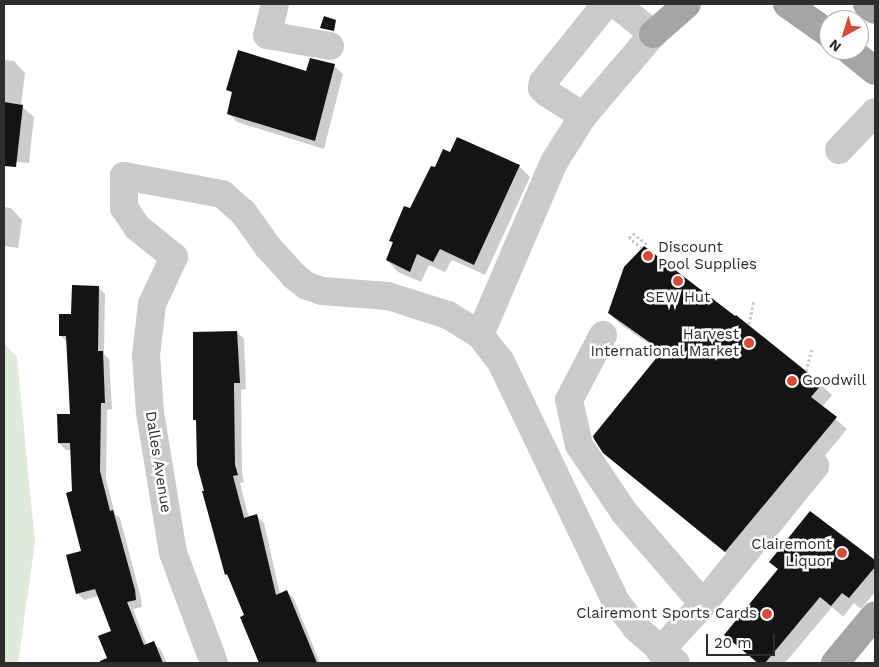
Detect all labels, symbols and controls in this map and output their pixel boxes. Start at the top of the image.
north arrow [819,10,869,60]
text: N [826,36,844,55]
place label: Discount Pool Supplies [658,238,757,273]
marker: Discount Pool Supplies [642,250,654,262]
marker: SEW Hut [672,275,684,287]
place label: SEW Hut [645,289,711,307]
place label: Harvest International Market [590,325,739,360]
marker: Harvest International Market [743,337,755,349]
place label: Goodwill [802,372,866,390]
marker: Goodwill [786,375,798,387]
street label: Dalles Avenue [141,410,175,514]
place label: Clairemont Liquor [751,535,832,570]
marker: Clairemont Liquor [836,547,848,559]
place label: Clairemont Sports Cards [576,605,757,623]
marker: Clairemont Sports Cards [761,608,773,620]
scale bar [709,624,778,656]
text: 20 m [714,634,752,652]

